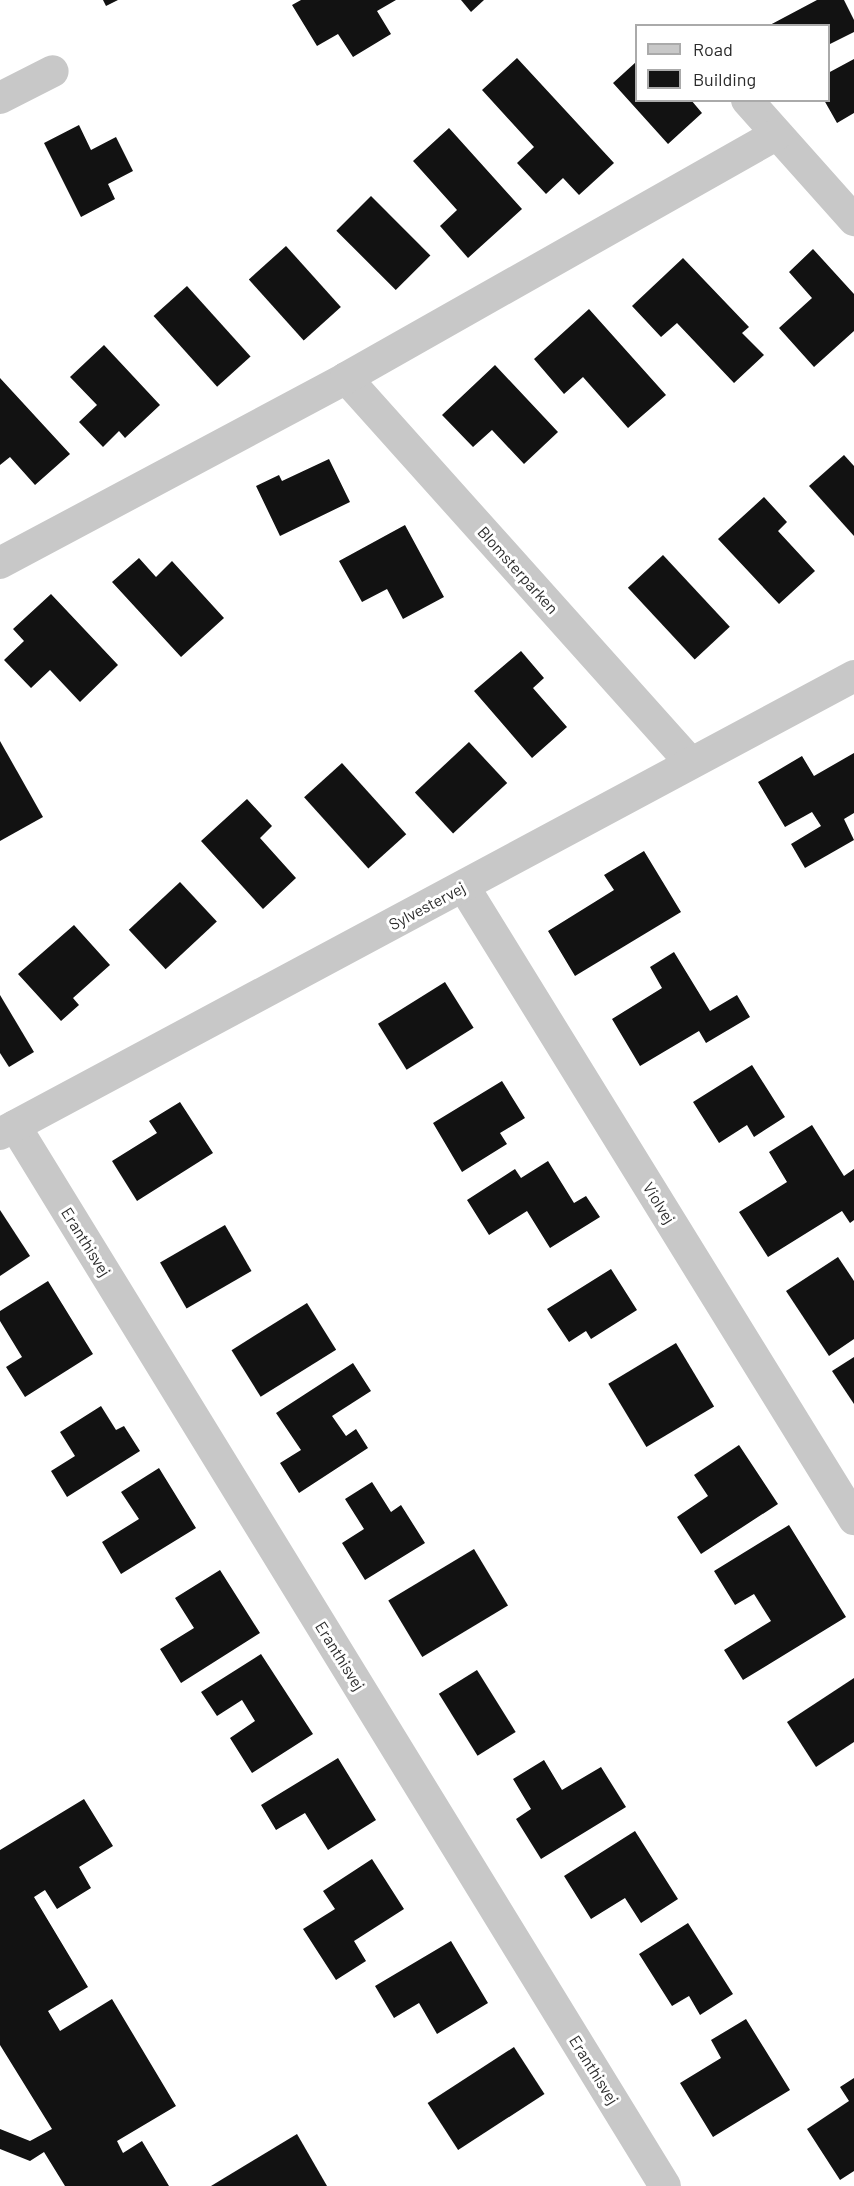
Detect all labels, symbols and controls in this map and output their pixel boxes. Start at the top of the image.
legend [635,24,830,102]
text: Road [693,38,733,60]
text: Building [693,68,756,90]
street label: Blomsterparken [474,522,562,618]
street label: Sylvestervej [385,878,469,934]
street label: Violvej [639,1179,679,1227]
street label: Eranthisvej [57,1204,115,1280]
street label: Eranthisvej [311,1618,369,1694]
street label: Eranthisvej [565,2032,623,2108]

